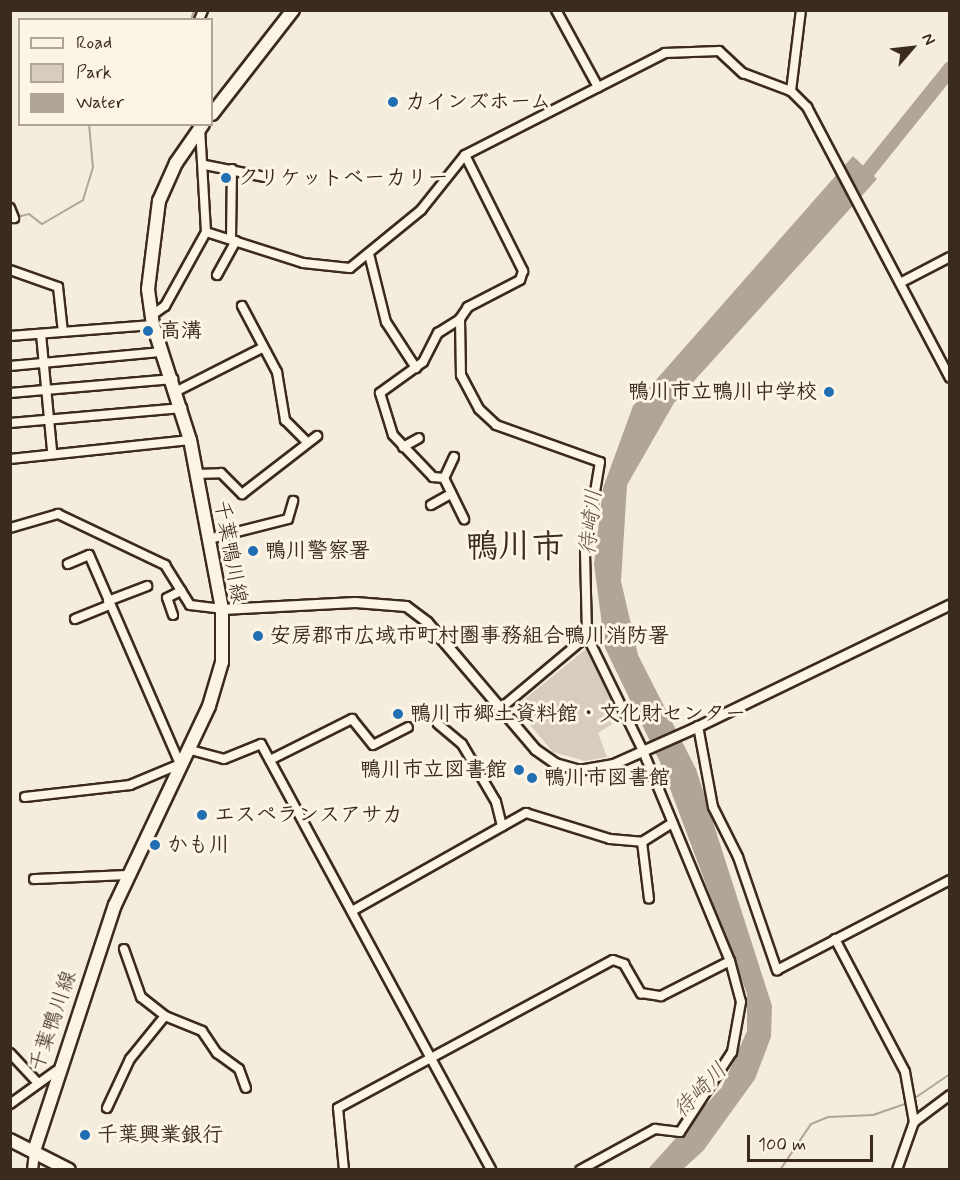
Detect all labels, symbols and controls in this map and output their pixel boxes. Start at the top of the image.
legend [18,18,213,126]
north arrow [882,18,942,78]
text: N [917,30,940,49]
text: Road [76,31,112,55]
text: Park [76,61,112,85]
place label: カインズホーム [405,89,552,115]
text: Water [76,91,124,115]
marker: カインズホーム [386,95,400,109]
place label: クリケットベーカリー [238,165,448,191]
marker: クリケットベーカリー [219,171,233,185]
place label: 高溝 [160,318,202,344]
marker: 高溝 [141,324,155,338]
place label: 鴨川市立鴨川中学校 [628,379,817,405]
marker: 鴨川市立鴨川中学校 [822,385,836,399]
water label: 待崎川 [575,488,609,556]
street label: 千葉鴨川線 [208,498,252,606]
district label: 鴨川市 [466,529,564,569]
place label: 鴨川警察署 [265,538,370,564]
marker: 鴨川警察署 [246,544,260,558]
place label: 安房郡市広域市町村圏事務組合鴨川消防署 [270,623,669,649]
marker: 安房郡市広域市町村圏事務組合鴨川消防署 [251,629,265,643]
place label: 鴨川市郷土資料館・文化財センター [410,701,746,727]
marker: 鴨川市郷土資料館・文化財センター [391,707,405,721]
place label: 鴨川市立図書館 [360,757,507,783]
marker: 鴨川市立図書館 [512,763,526,777]
place label: 鴨川市図書館 [544,765,670,791]
marker: 鴨川市図書館 [525,771,539,785]
place label: エスペランスアサカ [214,802,403,828]
marker: エスペランスアサカ [195,808,209,822]
place label: かも川 [167,832,230,858]
marker: かも川 [148,838,162,852]
street label: 千葉鴨川線 [24,967,82,1075]
water label: 待崎川 [669,1058,733,1124]
place label: 千葉興業銀行 [97,1122,223,1148]
scale bar [750,1123,876,1161]
marker: 千葉興業銀行 [78,1128,92,1142]
text: 100 m [758,1133,806,1157]

